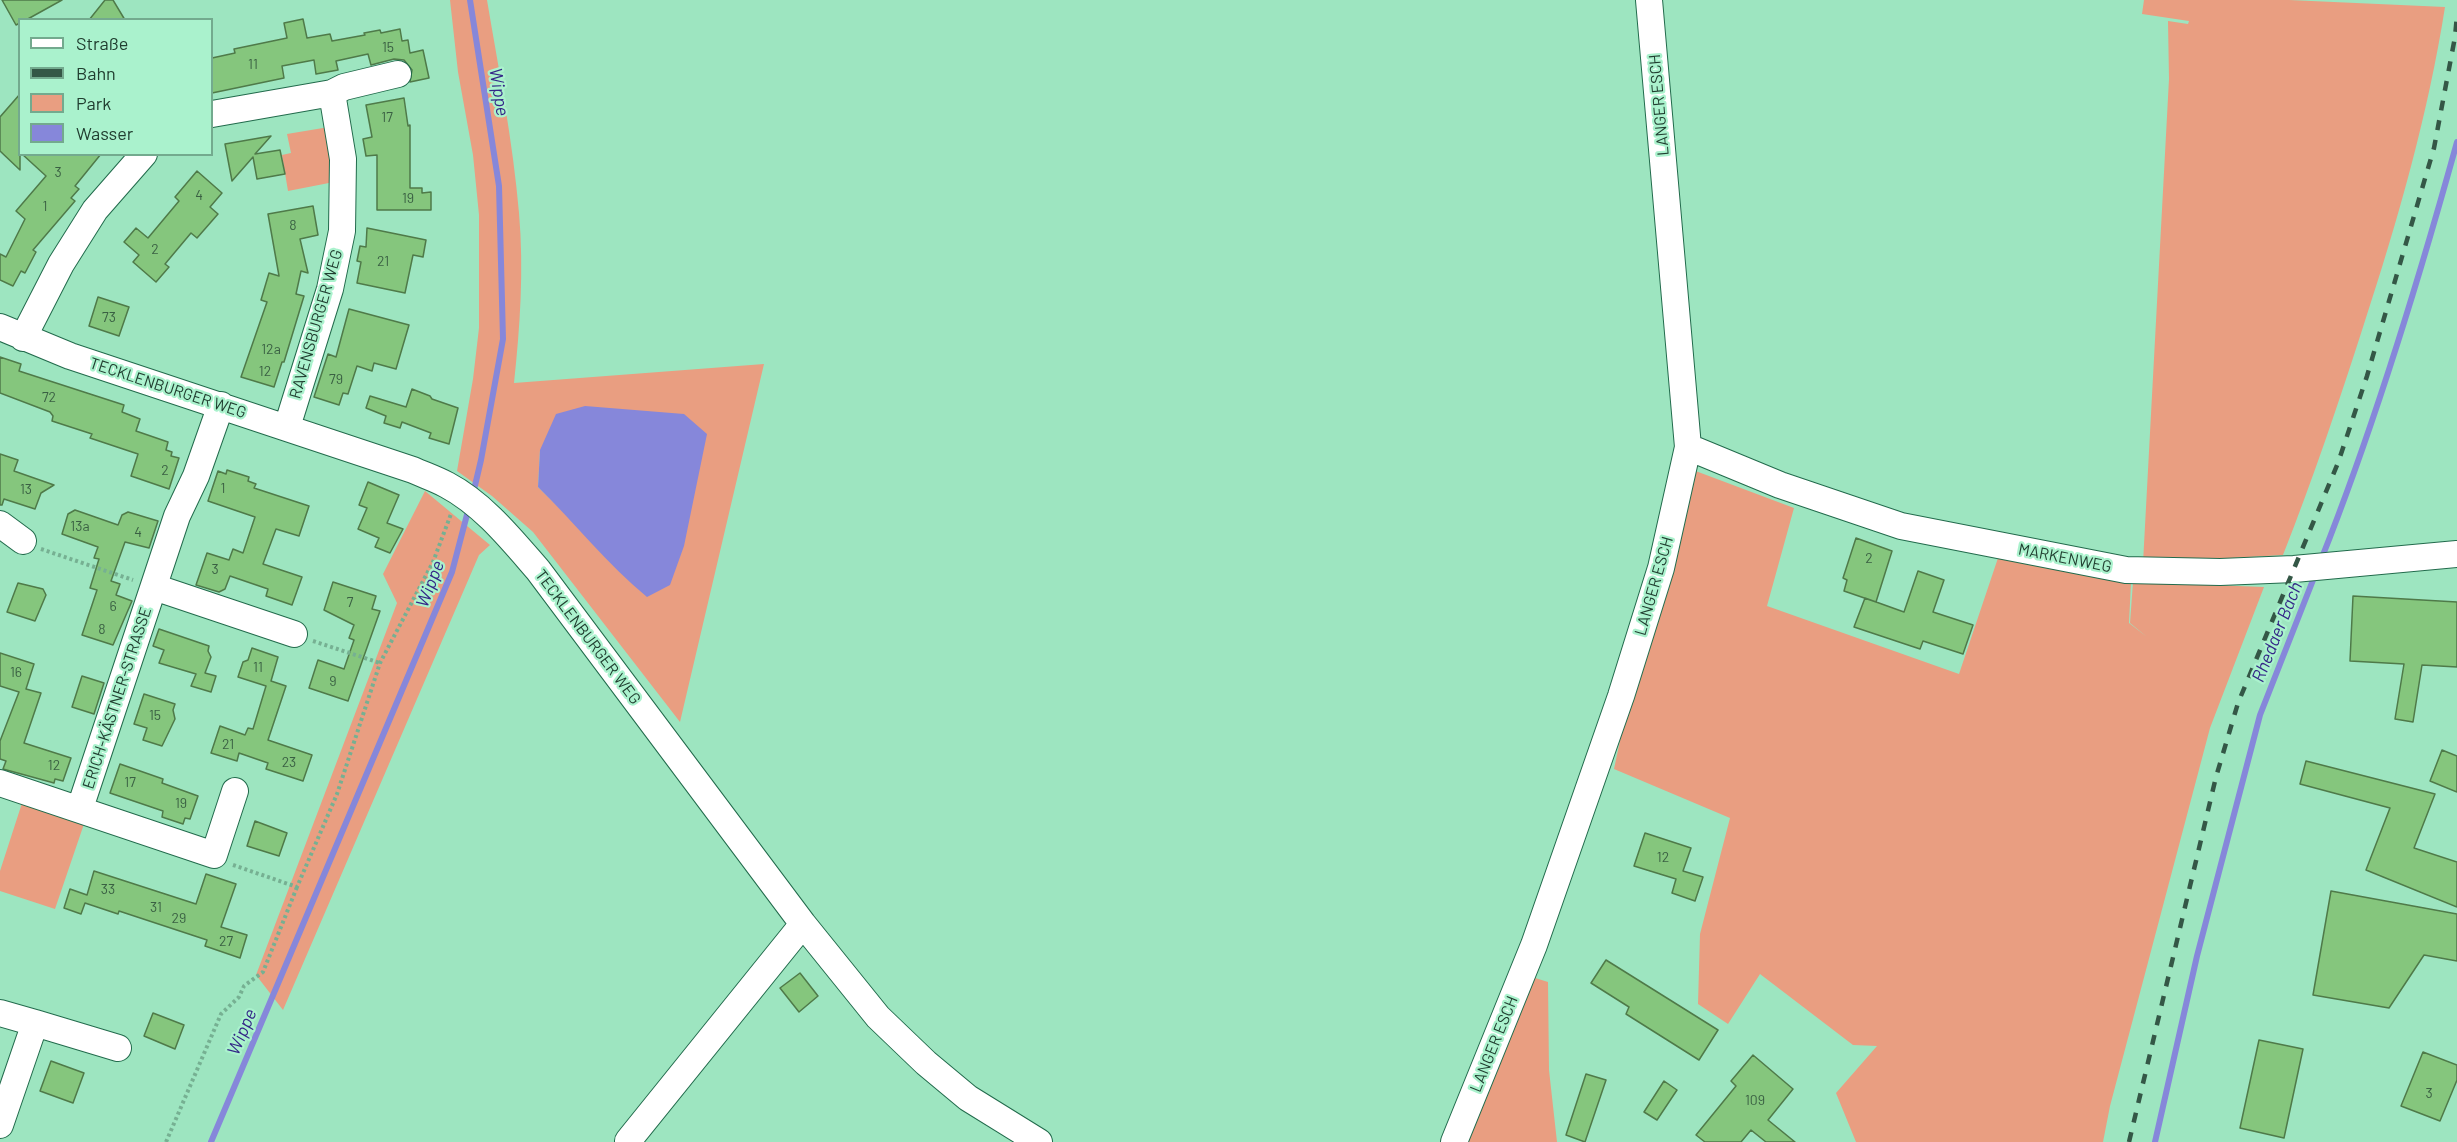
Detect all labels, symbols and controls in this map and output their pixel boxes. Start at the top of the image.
legend [18,18,213,156]
text: Straße [76,32,128,54]
house number: 15 [382,39,394,55]
street label: LANGER ESCH [1645,53,1673,157]
house number: 11 [248,56,258,72]
text: Bahn [76,62,116,84]
water label: Wippe [485,66,513,118]
text: Park [76,92,111,114]
house number: 17 [381,109,393,125]
text: Wasser [76,122,133,144]
house number: 3 [54,164,62,180]
house number: 4 [195,187,203,203]
house number: 19 [402,190,414,206]
house number: 1 [43,198,47,214]
house number: 8 [289,217,297,233]
house number: 2 [151,241,159,257]
street label: RAVENSBURGER WEG [285,247,347,401]
house number: 21 [377,253,389,269]
house number: 73 [102,309,116,325]
house number: 12a [261,341,281,357]
street label: TECKLENBURGER WEG [87,354,249,422]
house number: 12 [259,363,271,379]
house number: 79 [329,371,343,387]
house number: 72 [42,389,56,405]
house number: 2 [161,462,169,478]
house number: 1 [221,480,225,496]
house number: 13 [20,481,32,497]
house number: 13a [70,518,90,534]
house number: 4 [134,524,142,540]
street label: LANGER ESCH [1631,534,1677,638]
street label: MARKENWEG [2017,540,2113,576]
house number: 2 [1865,550,1873,566]
water label: Wippe [411,558,449,610]
house number: 3 [211,561,219,577]
street label: TECKLENBURGER WEG [531,566,645,708]
water label: Rhedaer Bach [2247,579,2307,685]
house number: 7 [347,594,353,610]
house number: 6 [109,598,117,614]
street label: ERICH-KÄSTNER-STRASSE [79,605,155,791]
house number: 8 [98,621,106,637]
house number: 11 [253,659,263,675]
house number: 16 [10,664,22,680]
house number: 9 [329,673,337,689]
house number: 15 [149,707,161,723]
house number: 21 [222,736,234,752]
house number: 23 [282,754,296,770]
house number: 12 [48,757,60,773]
house number: 17 [124,774,136,790]
house number: 19 [175,795,187,811]
house number: 12 [1657,849,1669,865]
house number: 33 [101,881,115,897]
house number: 31 [150,899,162,915]
house number: 29 [172,910,186,926]
house number: 27 [219,933,233,949]
street label: LANGER ESCH [1466,993,1522,1095]
water label: Wippe [223,1006,261,1058]
house number: 3 [2425,1085,2433,1101]
house number: 109 [1745,1092,1765,1108]

